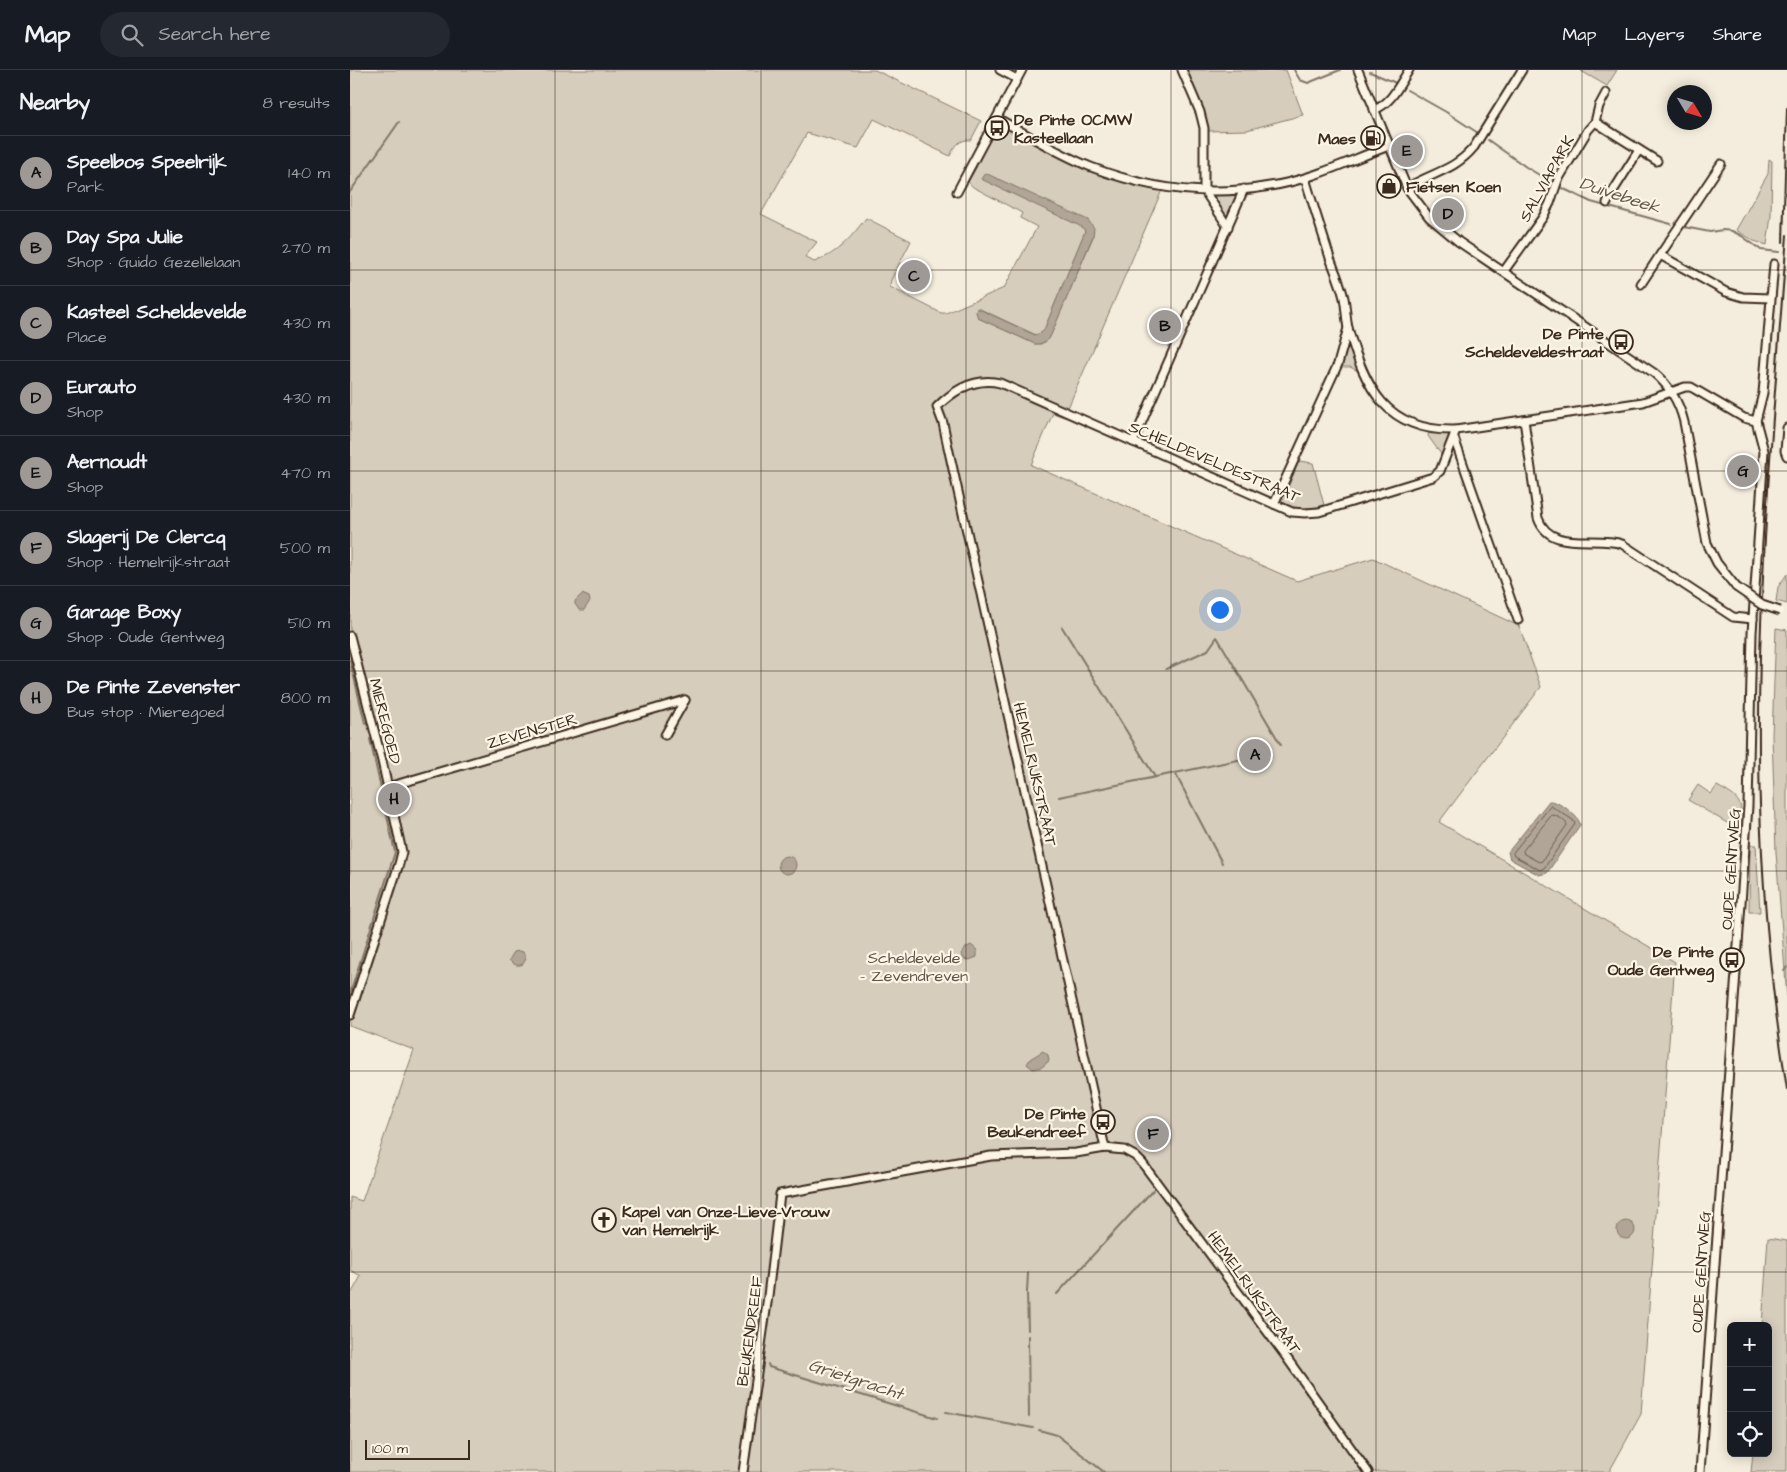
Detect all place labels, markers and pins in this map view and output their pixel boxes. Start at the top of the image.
place label: De Pinte OCMW Kasteellaan [1014,109,1133,149]
bus stop icon: De Pinte OCMW Kasteellaan [984,115,1010,141]
fuel station icon: Maes [1360,125,1386,151]
place label: Maes [1318,128,1356,150]
pin: E [1391,132,1423,170]
shop icon: Fietsen Koen [1376,173,1402,199]
place label: Fietsen Koen [1406,176,1501,198]
pin: D [1432,195,1464,233]
pin: C [898,257,930,295]
pin: B [1149,307,1181,345]
place label: De Pinte Scheldeveldestraat [1464,323,1605,363]
bus stop icon: De Pinte Scheldeveldestraat [1608,329,1634,355]
pin: G [1727,452,1759,490]
pin: A [1239,736,1271,774]
pin: H [378,780,410,818]
place label: De Pinte Oude Gentweg [1608,941,1715,983]
bus stop icon: De Pinte Oude Gentweg [1719,947,1745,973]
place label: De Pinte Beukendreef [988,1103,1087,1143]
bus stop icon: De Pinte Beukendreef [1090,1109,1116,1135]
pin: F [1137,1115,1169,1153]
place label: Kapel van Onze-Lieve-Vrouw van Hemelrijk [622,1201,830,1241]
church icon: Kapel van Onze-Lieve-Vrouw van Hemelrijk [591,1207,617,1233]

